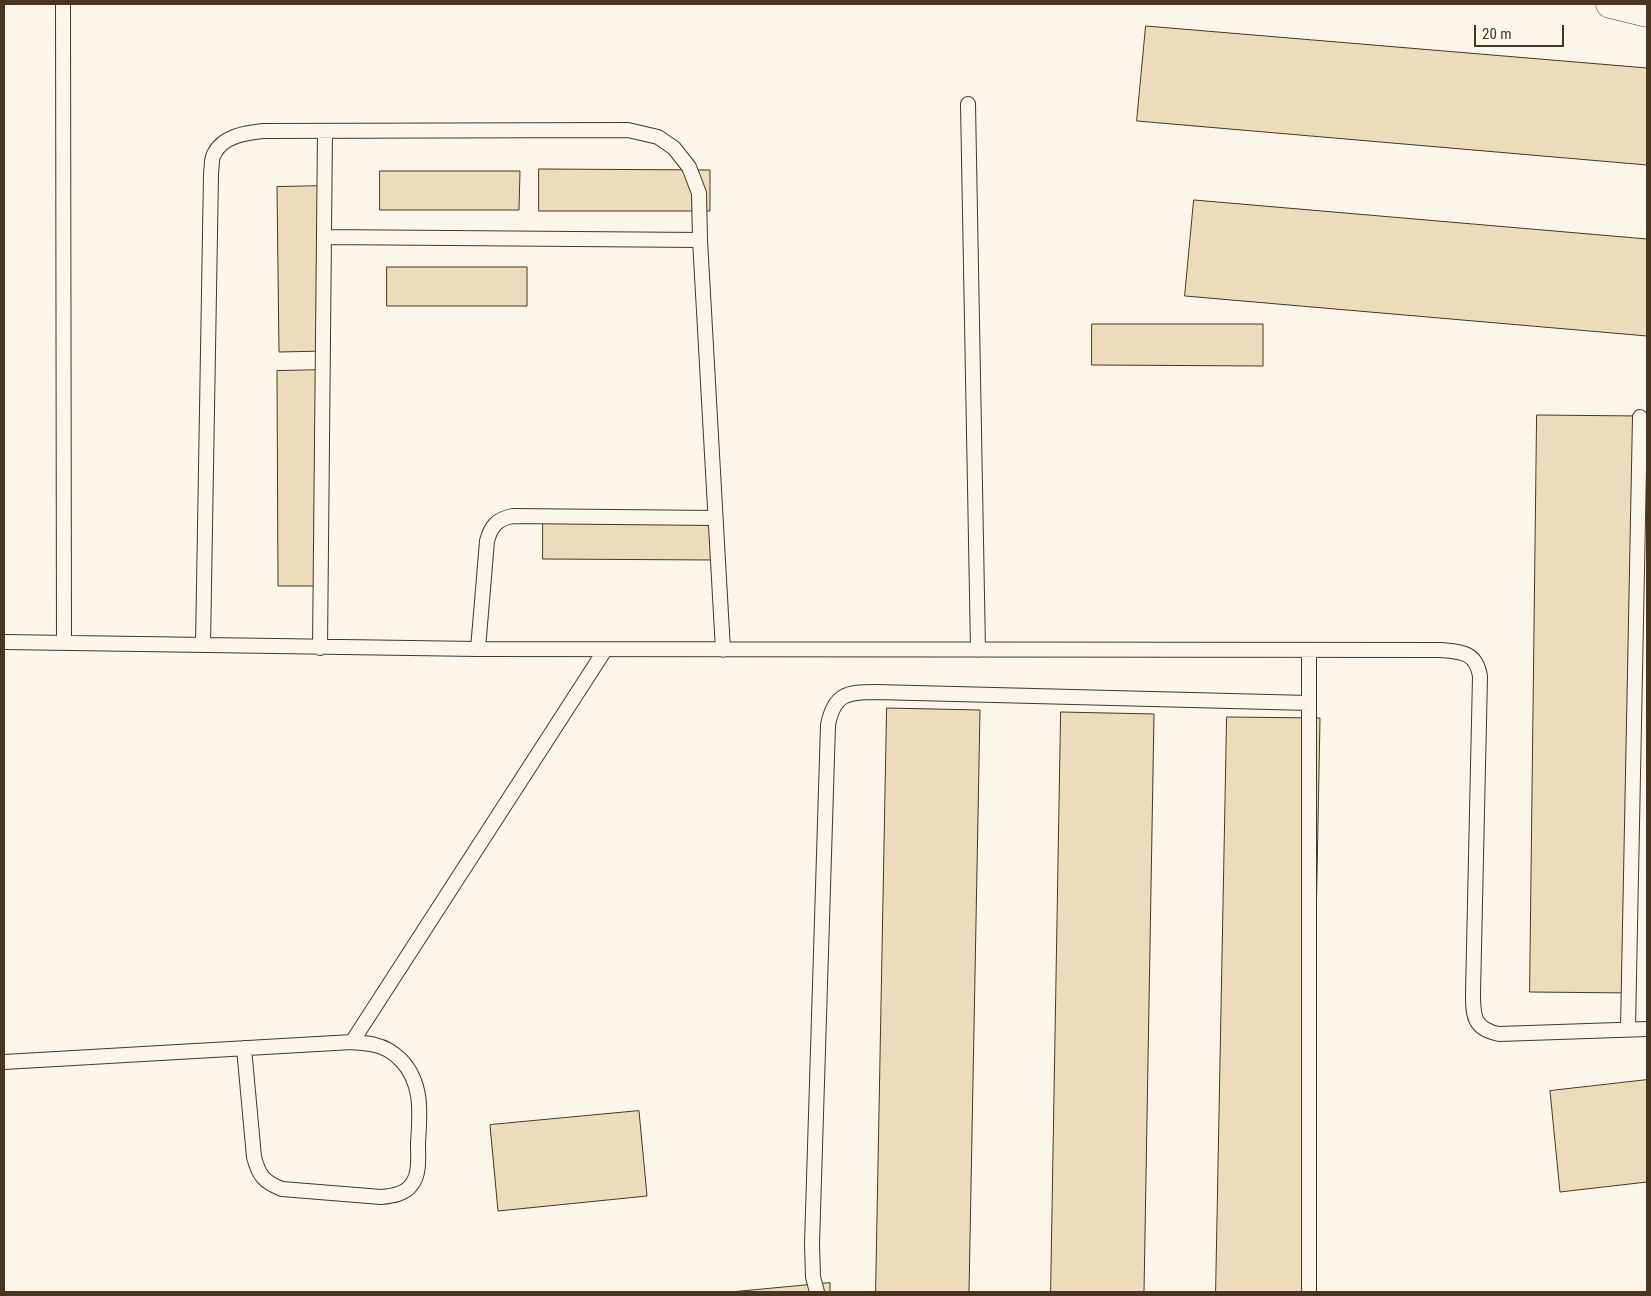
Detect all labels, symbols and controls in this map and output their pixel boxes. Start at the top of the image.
scale bar [1476,15,1566,47]
text: 20 m [1482,25,1512,43]

